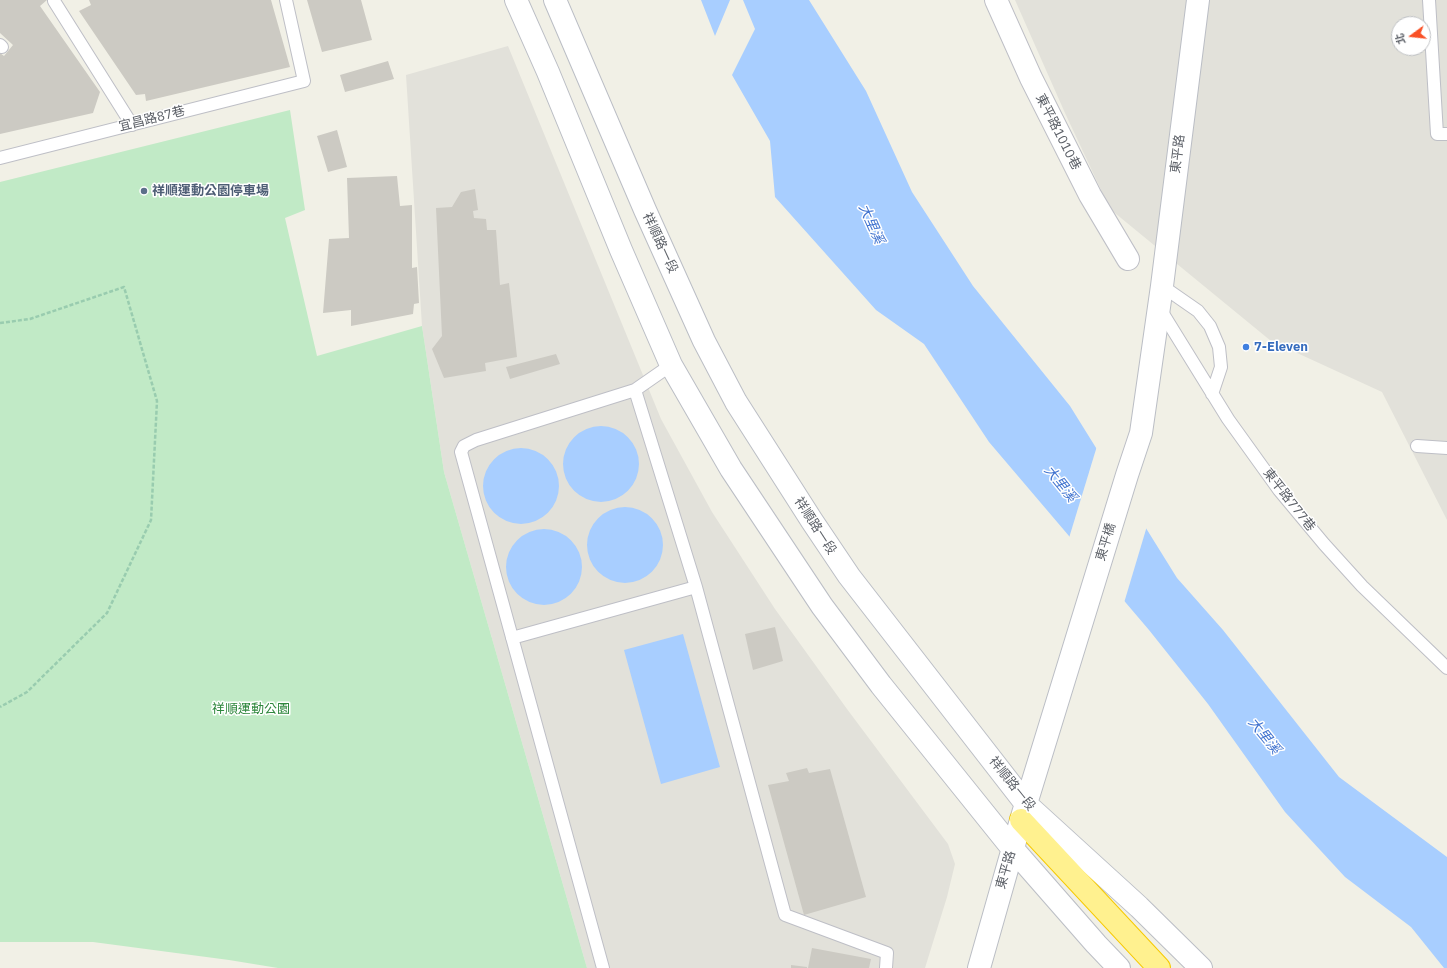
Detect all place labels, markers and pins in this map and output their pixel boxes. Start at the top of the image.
place label: 祥順運動公園停車場 [152,183,269,199]
marker: 祥順運動公園停車場 [139,186,149,196]
place label: 7-Eleven [1254,339,1308,355]
marker: 7-Eleven [1241,342,1251,352]

